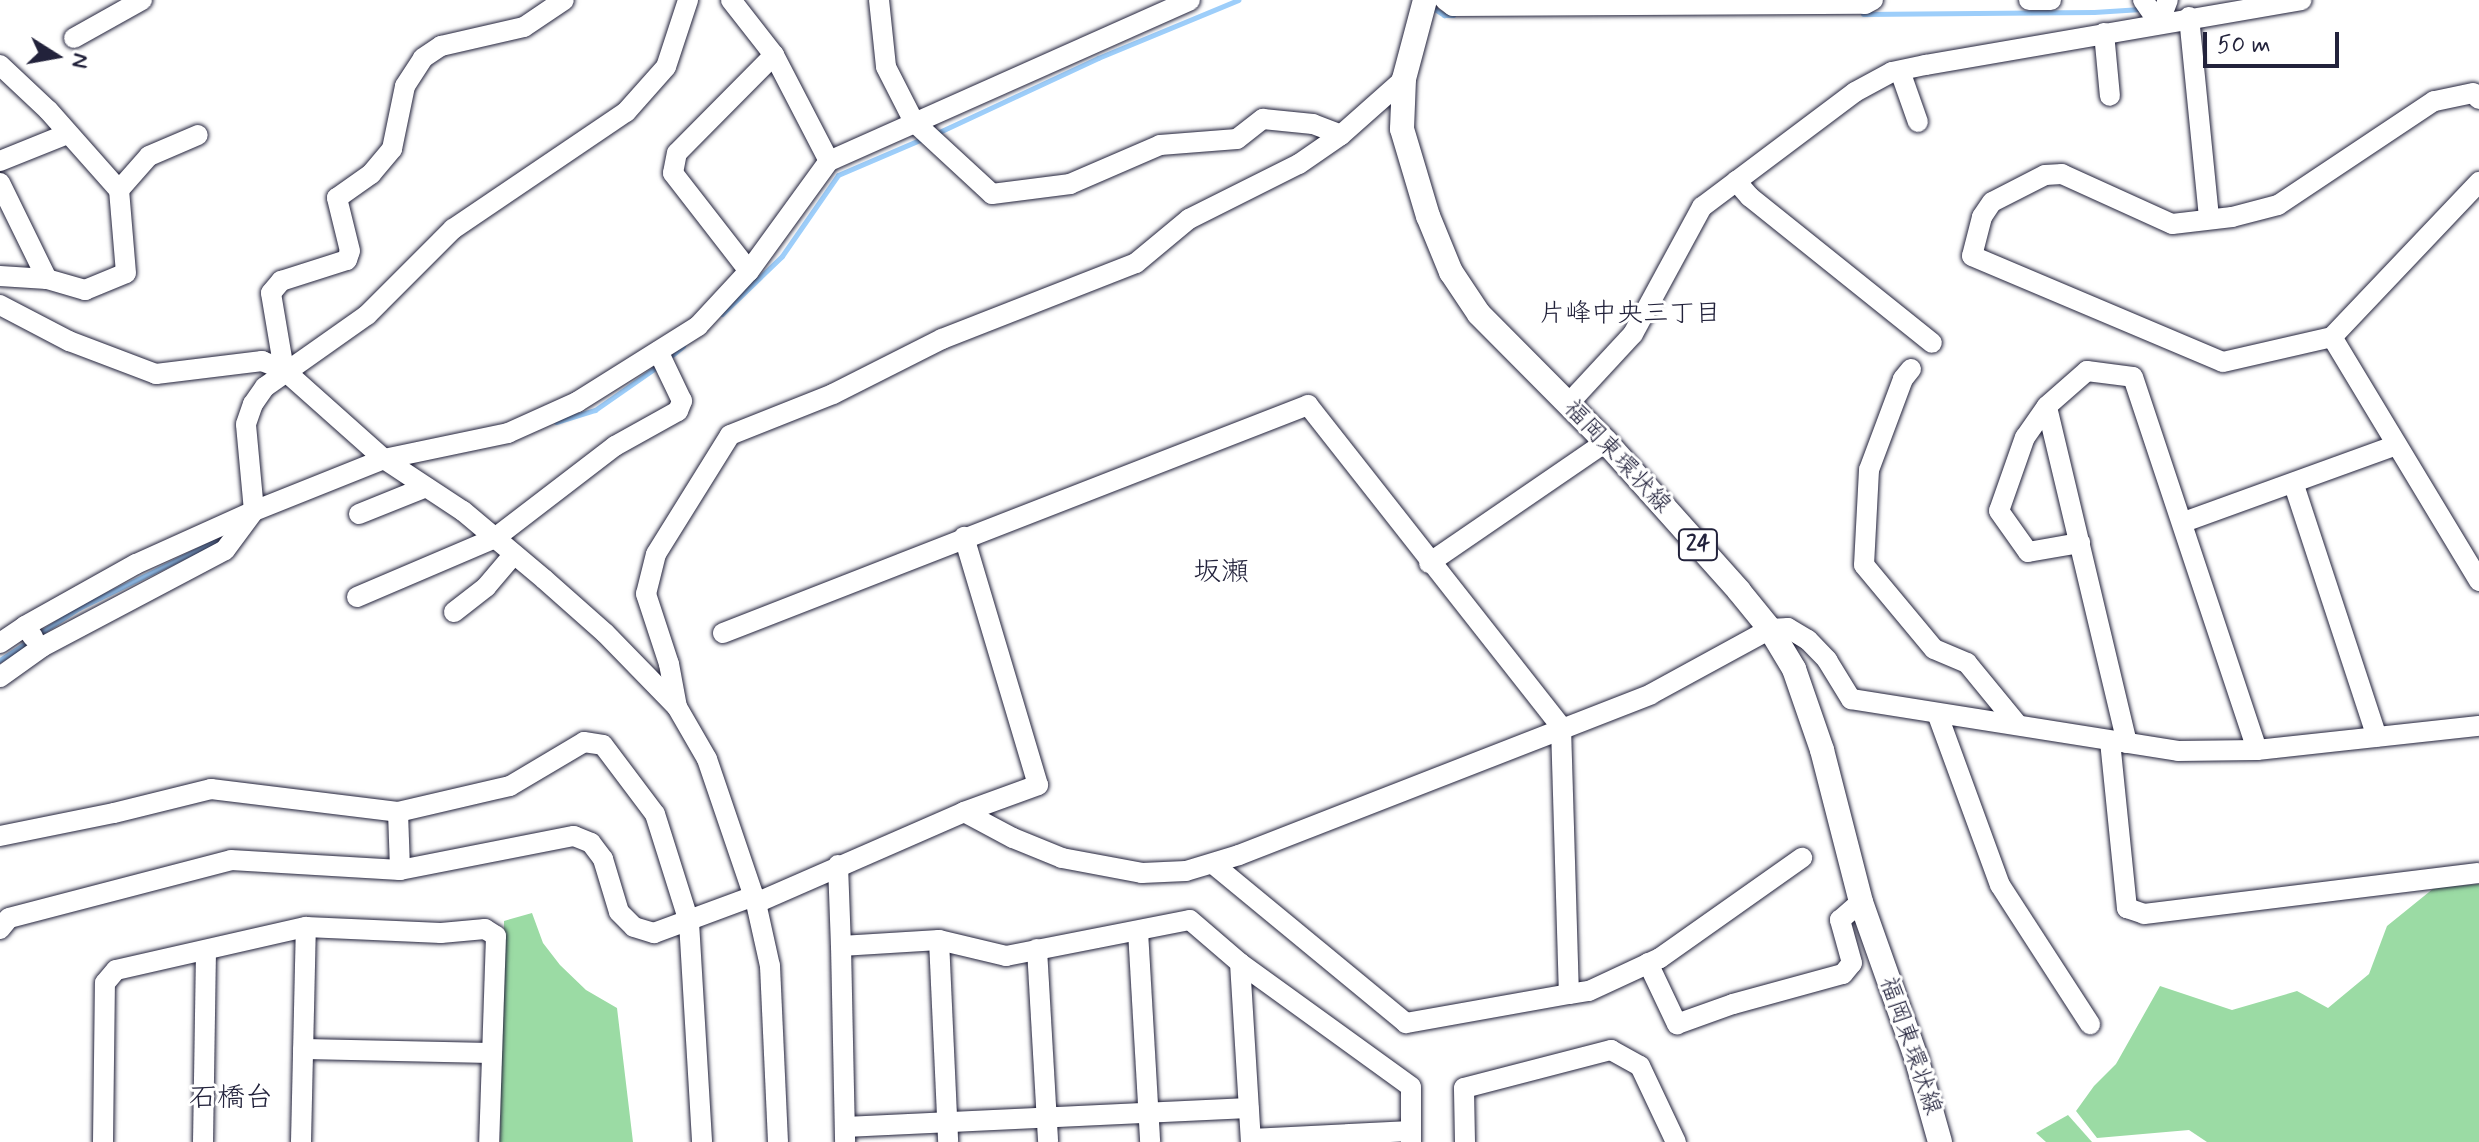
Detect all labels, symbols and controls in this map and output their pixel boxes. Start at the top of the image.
north arrow [16,16,96,96]
scale bar [2207,16,2343,66]
text: 50 m [2217,30,2271,61]
text: N [64,51,95,70]
district label: 片峰中央三丁目 [1539,299,1721,331]
street label: 福岡東環状線 [1557,395,1677,519]
road number: 24 [1676,527,1720,563]
district label: 坂瀬 [1193,556,1249,590]
street label: 福岡東環状線 [1873,973,1947,1119]
district label: 石橋台 [189,1082,273,1116]

